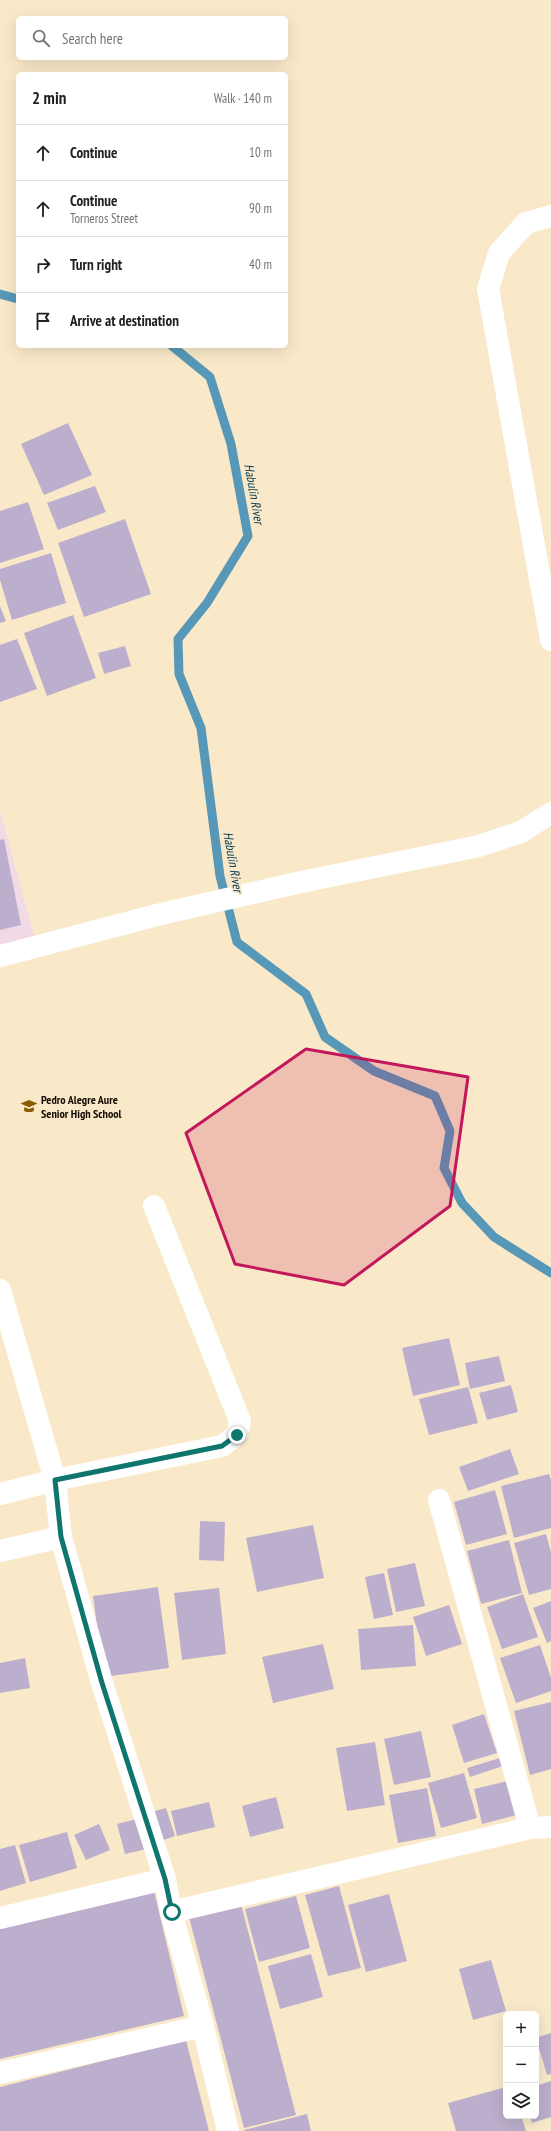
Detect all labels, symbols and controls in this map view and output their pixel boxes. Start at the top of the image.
search box [16,16,288,60]
icon: search [30,27,52,49]
text: Search here [62,29,123,48]
text: 2 min [32,87,66,109]
text: Walk · 140 m [214,90,272,107]
icon: ahead [32,142,54,164]
text: Continue [70,143,117,162]
text: 10 m [249,144,272,161]
text: Continue [70,191,117,210]
icon: ahead [32,198,54,220]
text: 90 m [249,200,272,217]
text: Torneros Street [70,210,138,227]
icon: right [32,254,54,276]
text: Turn right [70,255,122,274]
text: 40 m [249,256,272,273]
icon: arrive [32,310,54,332]
text: Arrive at destination [70,311,179,330]
water label: Habulin River [240,463,268,528]
water label: Habulin River [219,831,247,896]
place label: Pedro Alegre Aure Senior High School [41,1092,122,1121]
school or university icon: Pedro Alegre Aure Senior High School [20,1097,38,1115]
route end [228,1426,246,1444]
route start [163,1903,181,1921]
map controls [503,2011,539,2119]
button: + [503,2011,539,2047]
button: − [503,2047,539,2083]
button: layers [503,2083,539,2119]

